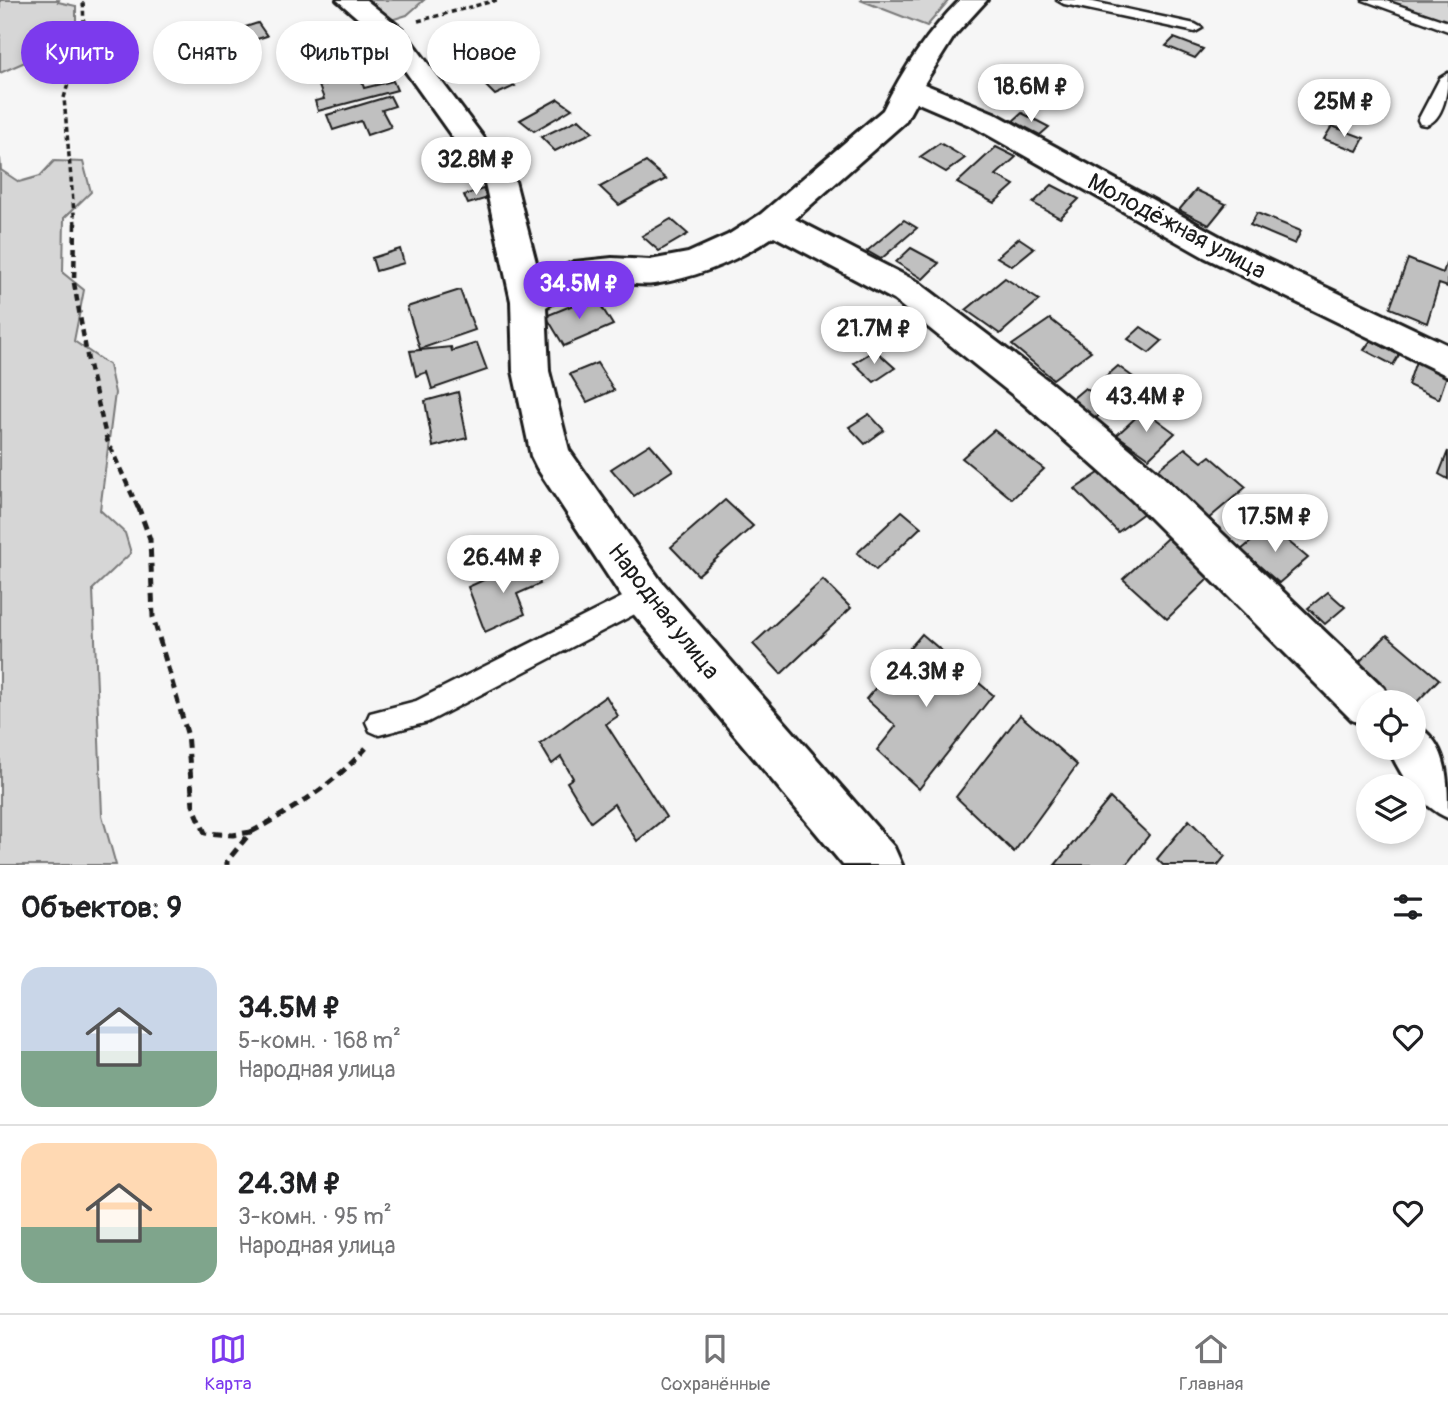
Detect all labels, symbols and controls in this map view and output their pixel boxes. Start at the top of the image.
chip: Купить [21,21,139,84]
chip: Снять [153,21,262,84]
chip: Фильтры [276,21,413,84]
chip: Новое [427,21,540,84]
pin: 18.6M ₽ [966,64,1096,124]
text: 18.6M ₽ [994,72,1068,101]
pin: 25M ₽ [1295,80,1393,139]
text: 25M ₽ [1314,87,1374,116]
pin: 32.8M ₽ [411,138,541,197]
text: 32.8M ₽ [437,145,515,174]
street label: Молодёжная улица [1083,167,1271,286]
pin: 34.5M ₽ [514,262,644,321]
text: 34.5M ₽ [539,269,619,298]
pin: 21.7M ₽ [809,306,939,366]
text: 21.7M ₽ [837,314,911,343]
pin: 43.4M ₽ [1081,374,1211,434]
text: 43.4M ₽ [1106,382,1186,411]
pin: 17.5M ₽ [1210,494,1340,554]
text: 17.5M ₽ [1238,502,1312,531]
pin: 26.4M ₽ [438,536,568,595]
street label: Народная улица [602,538,726,685]
text: 26.4M ₽ [463,543,543,572]
pin: 24.3M ₽ [861,650,991,709]
text: 24.3M ₽ [886,657,966,686]
map controls [1356,690,1426,844]
button: locate [1356,690,1426,760]
button: layers [1356,774,1426,844]
icon: filters [1389,888,1427,926]
text: Объектов: 9 [21,889,182,926]
text: 34.5M ₽ [238,989,341,1026]
icon: home [77,995,161,1079]
icon: heart [1389,1018,1427,1056]
text: 5-комн. · 168 m² [238,1026,401,1055]
text: Народная улица [238,1055,396,1084]
text: 24.3M ₽ [238,1165,342,1202]
icon: home [77,1171,161,1255]
icon: heart [1389,1194,1427,1232]
text: 3-комн. · 95 m² [238,1202,392,1231]
text: Народная улица [238,1231,396,1260]
tab: Карта [204,1330,252,1396]
tab: Сохранённые [661,1330,770,1396]
tab: Главная [1179,1330,1244,1396]

